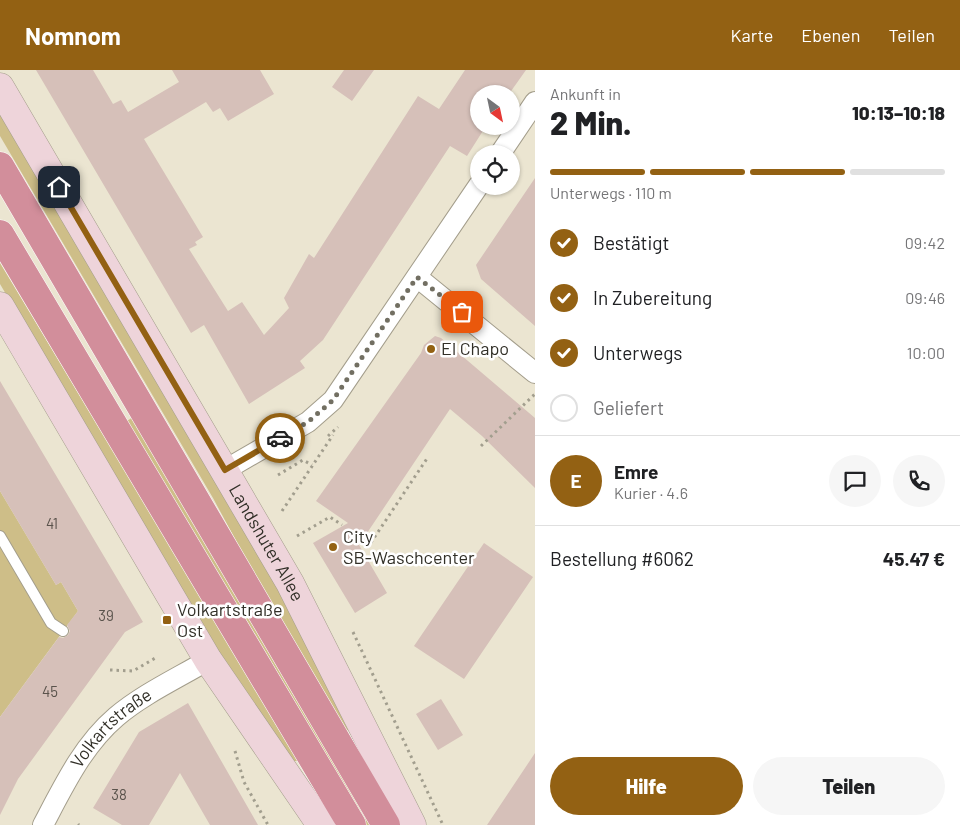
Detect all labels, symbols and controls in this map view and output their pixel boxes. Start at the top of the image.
text: Nomnom [25,21,121,50]
text: Karte [730,24,773,46]
text: Ebenen [801,24,860,46]
text: Teilen [888,24,935,46]
text: Ankunft in [550,84,621,103]
north arrow [470,85,520,135]
map controls [470,85,520,195]
text: 10:13–10:18 [852,101,945,124]
text: 2 Min. [550,103,632,141]
button: locate [470,145,520,195]
pin [38,166,80,208]
icon: home [45,173,73,201]
text: Unterwegs · 110 m [550,183,672,202]
icon: check [550,229,578,257]
text: Bestätigt [593,231,669,254]
text: 09:42 [905,233,945,252]
icon: check [550,284,578,312]
text: In Zubereitung [593,286,712,309]
text: 09:46 [905,288,945,307]
pin [441,291,483,333]
icon: bag [448,298,476,326]
place label: El Chapo [441,337,509,359]
icon: check [550,339,578,367]
text: Unterwegs [593,341,682,364]
marker: El Chapo [425,343,437,355]
text: 10:00 [907,343,945,362]
text: Geliefert [593,396,664,419]
courier [255,413,305,463]
icon: car [266,424,294,452]
button: chat [829,455,881,507]
button: phone [893,455,945,507]
text: Emre [614,460,658,483]
text: E [570,469,582,492]
street label: Landshuter Allee [225,480,309,605]
text: Kurier · 4.6 [614,483,688,502]
house number: 41 [46,514,58,532]
place label: City SB-Waschcenter [343,525,475,568]
marker: City SB-Waschcenter [327,541,339,553]
text: Bestellung #6062 [550,547,694,570]
text: 45.47 € [883,547,945,570]
place label: Volkartstraße Ost [177,598,283,641]
house number: 39 [98,606,114,624]
marker: Volkartstraße Ost [161,614,173,626]
house number: 45 [42,682,58,700]
street label: Volkartstraße [65,683,155,772]
button: Hilfe [550,757,743,815]
button: Teilen [753,757,945,815]
house number: 38 [111,785,127,803]

